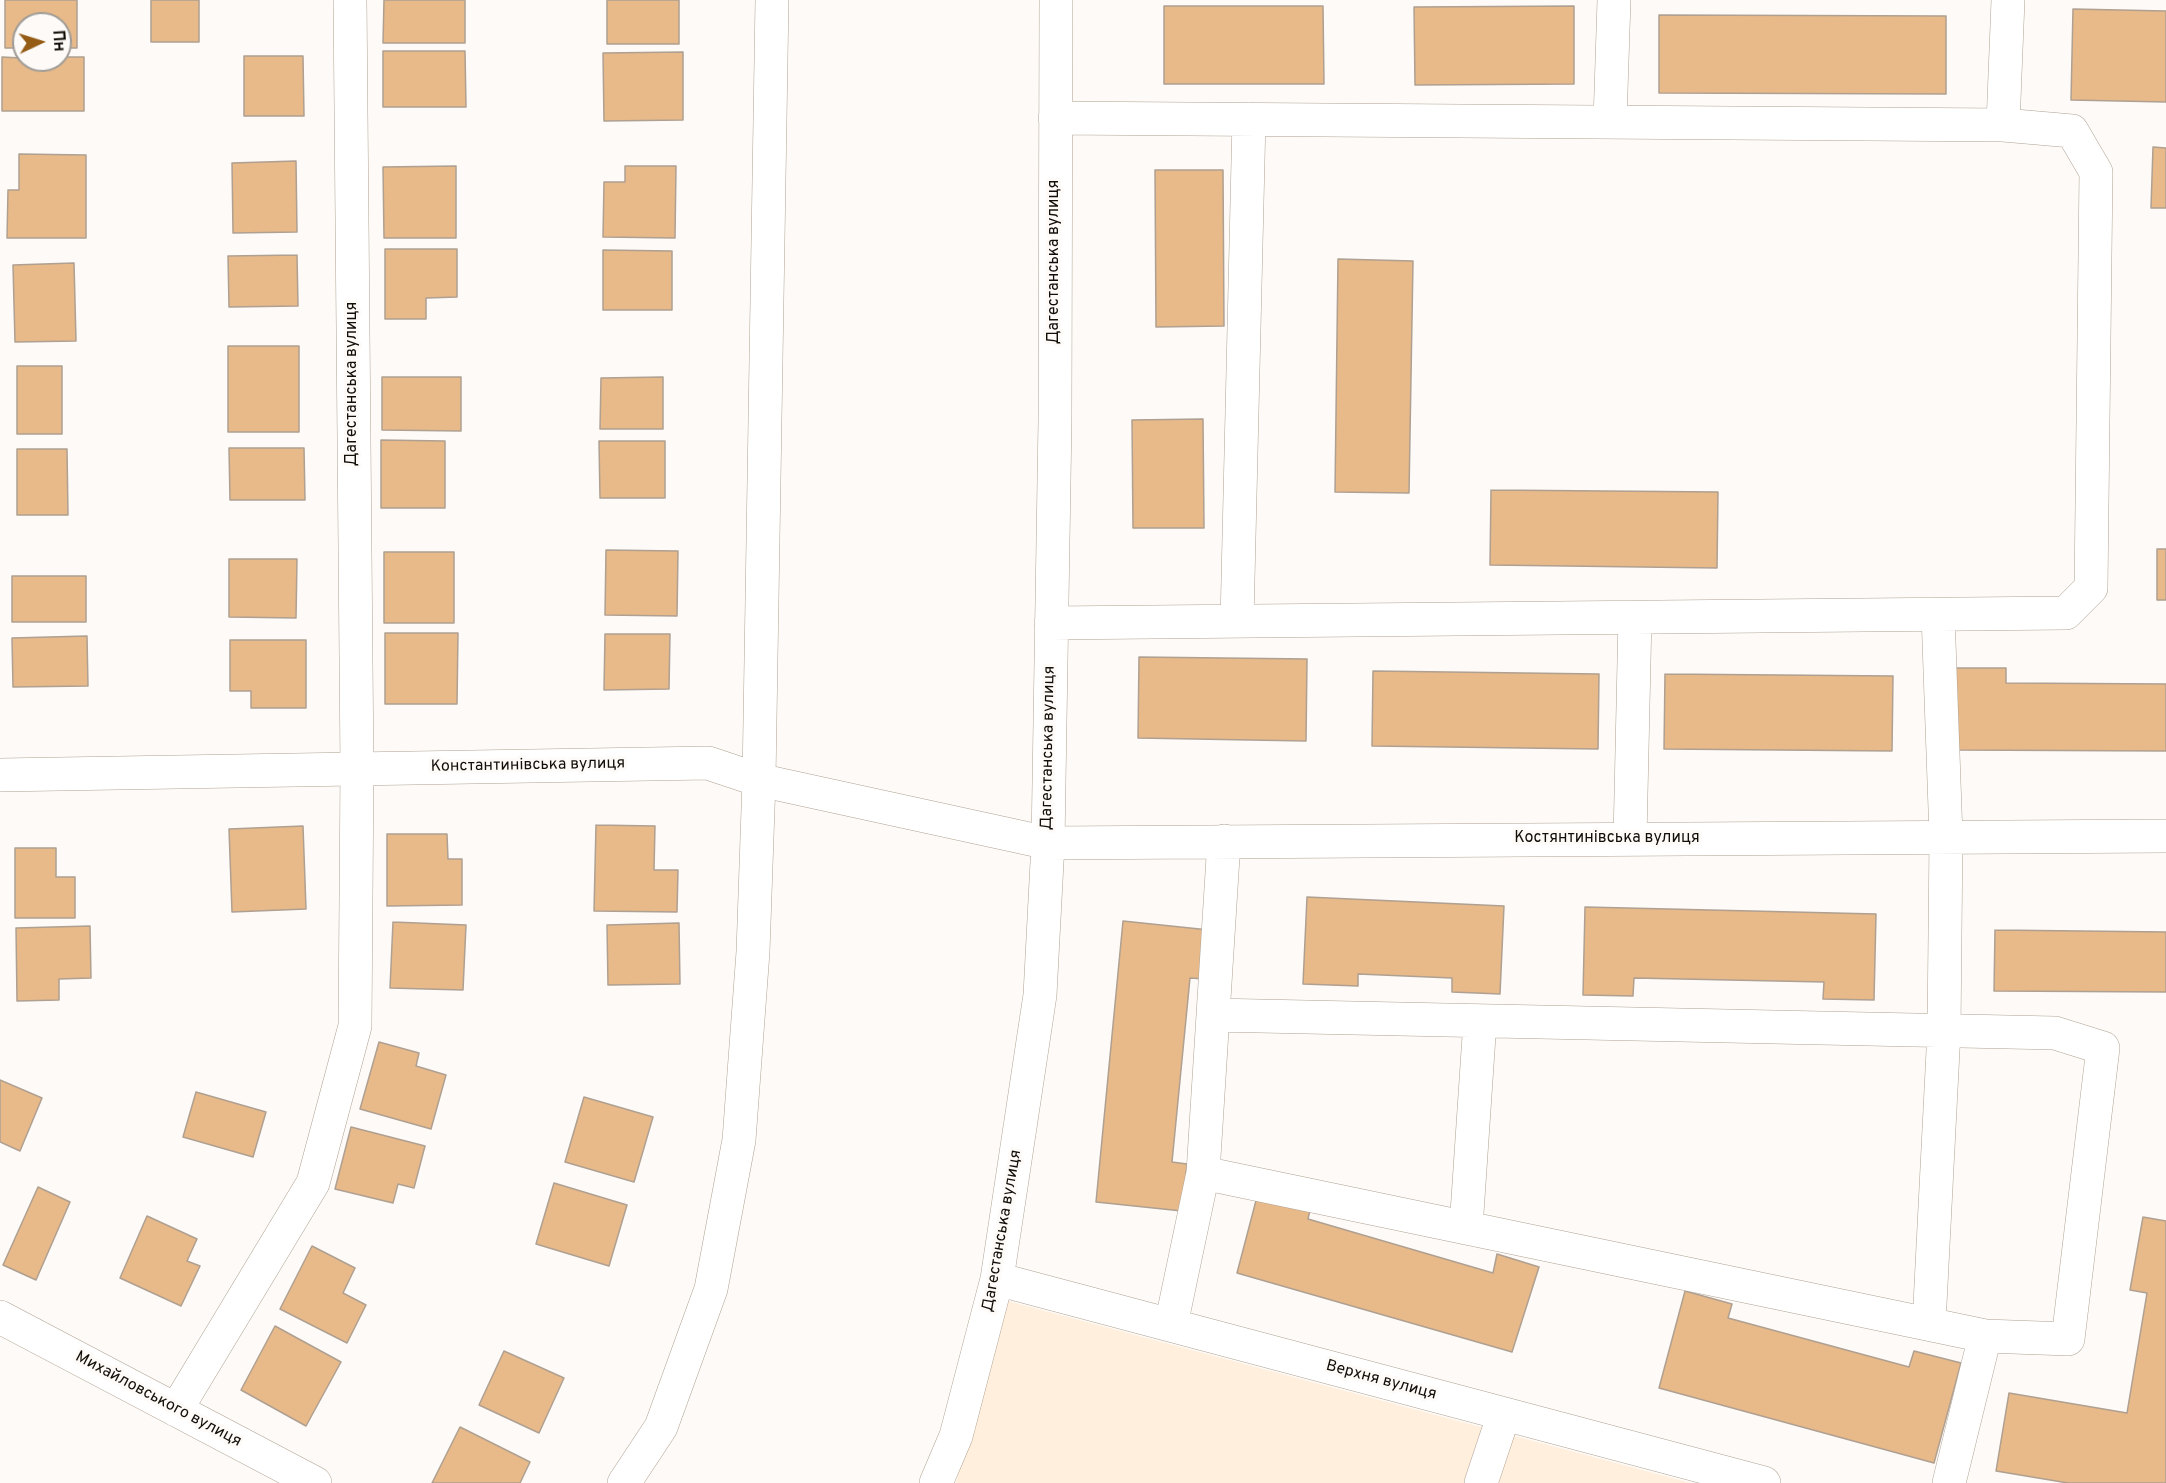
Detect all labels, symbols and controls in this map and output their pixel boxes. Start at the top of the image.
north arrow [12,12,72,72]
text: Пн [47,29,69,52]
street label: Дагестанська вулиця [1045,180,1065,344]
street label: Дагестанська вулиця [343,302,363,466]
street label: Дагестанська вулиця [1038,666,1060,830]
street label: Константинівська вулиця [431,755,625,777]
street label: Костянтинівська вулиця [1514,829,1700,849]
street label: Дагестанська вулиця [979,1148,1027,1314]
street label: Михайловського вулиця [72,1348,244,1452]
street label: Верхня вулиця [1324,1357,1438,1405]

